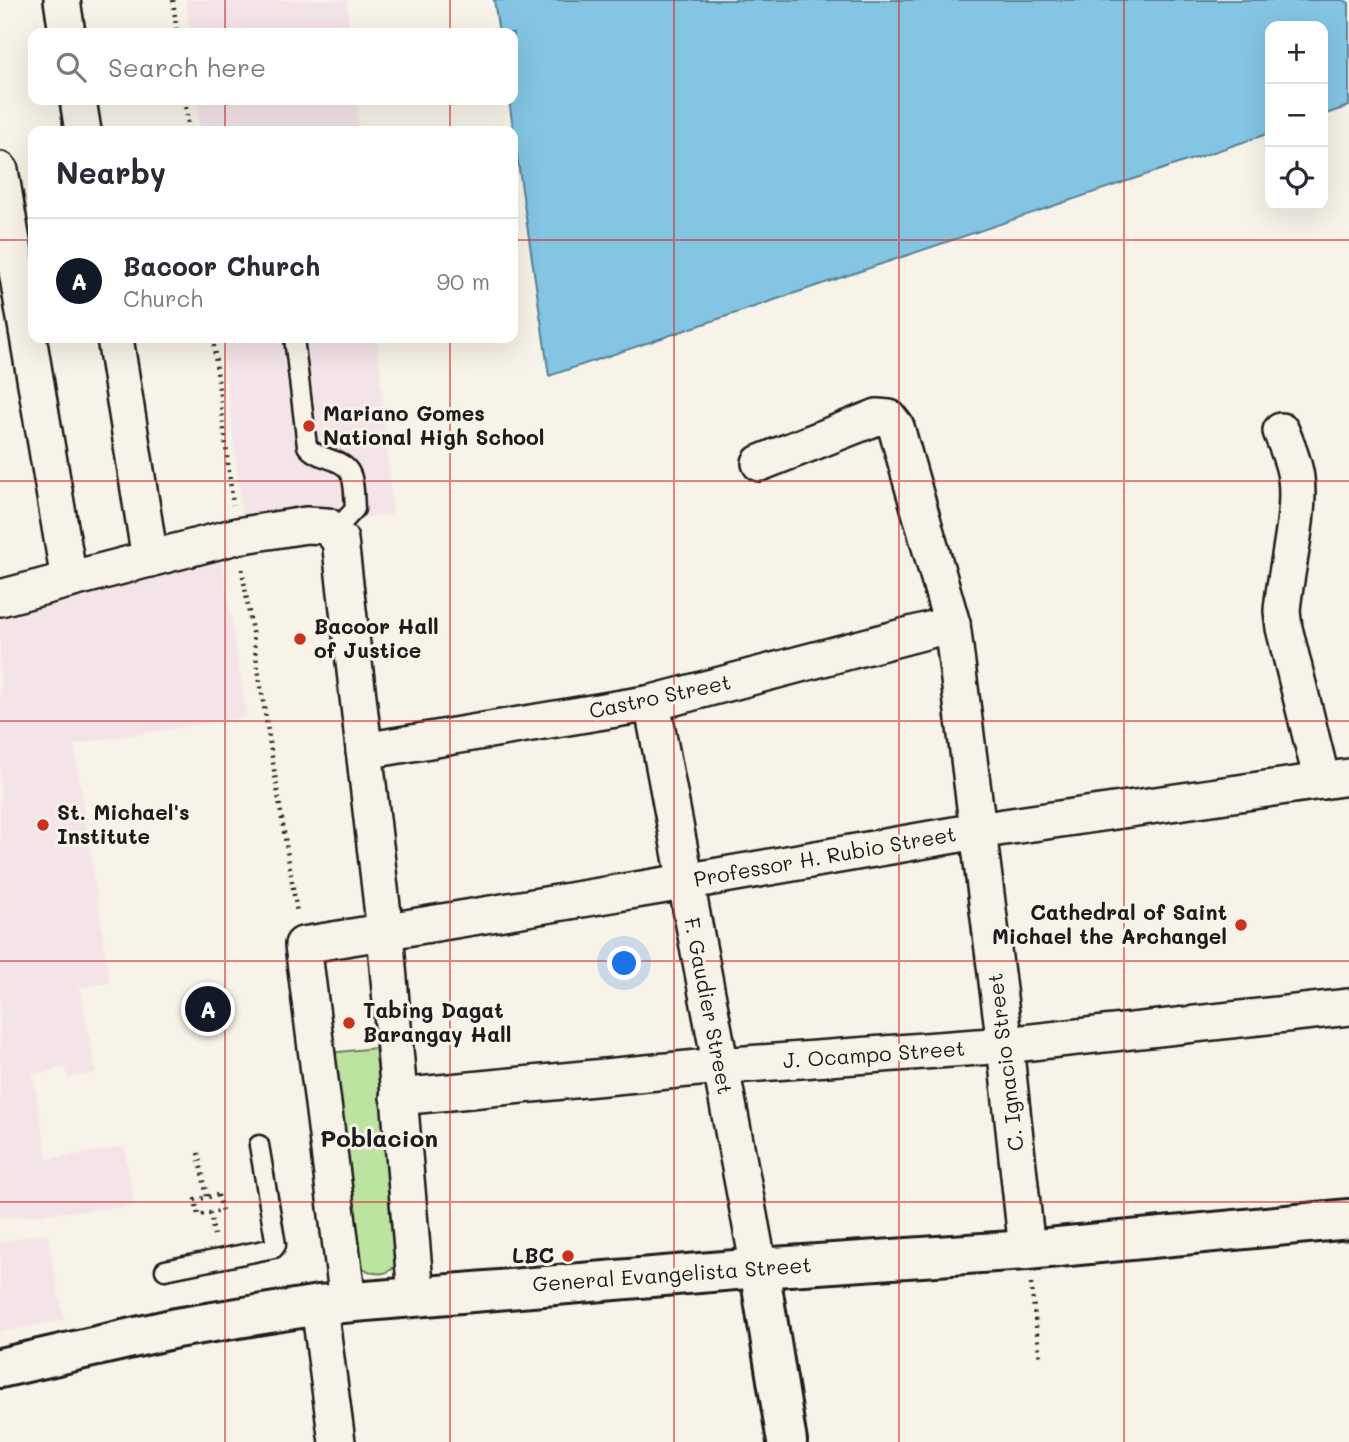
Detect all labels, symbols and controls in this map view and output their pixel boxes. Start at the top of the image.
map controls [1265,21,1328,210]
button: + [1265,21,1328,84]
search box [28,28,518,105]
icon: search [52,48,90,86]
text: Search here [108,50,266,84]
button: − [1265,84,1328,147]
button: locate [1265,147,1328,210]
text: Nearby [56,152,166,192]
text: Bacoor Church [123,249,320,283]
text: A [71,266,87,296]
text: 90 m [437,266,490,296]
text: Church [123,283,203,313]
place label: Mariano Gomes National High School [323,399,545,450]
marker: Mariano Gomes National High School [301,418,317,434]
place label: Bacoor Hall of Justice [314,612,439,663]
marker: Bacoor Hall of Justice [292,631,308,647]
street label: Castro Street [586,667,733,724]
place label: St. Michael's Institute [57,798,190,849]
marker: St. Michael's Institute [35,817,51,833]
street label: Professor H. Rubio Street [692,819,958,892]
place label: Cathedral of Saint Michael the Archangel [992,898,1227,949]
street label: F. Gaudier Street [679,915,740,1096]
marker: Cathedral of Saint Michael the Archangel [1233,917,1249,933]
your location [607,946,641,980]
street label: C. Ignacio Street [980,972,1029,1153]
pin: A [185,983,231,1035]
place label: Tabing Dagat Barangay Hall [363,996,511,1048]
marker: Tabing Dagat Barangay Hall [341,1015,357,1031]
street label: J. Ocampo Street [782,1034,966,1073]
district label: Poblacion [320,1122,438,1153]
place label: LBC [512,1241,554,1268]
marker: LBC [560,1248,576,1264]
street label: General Evangelista Street [531,1250,812,1297]

